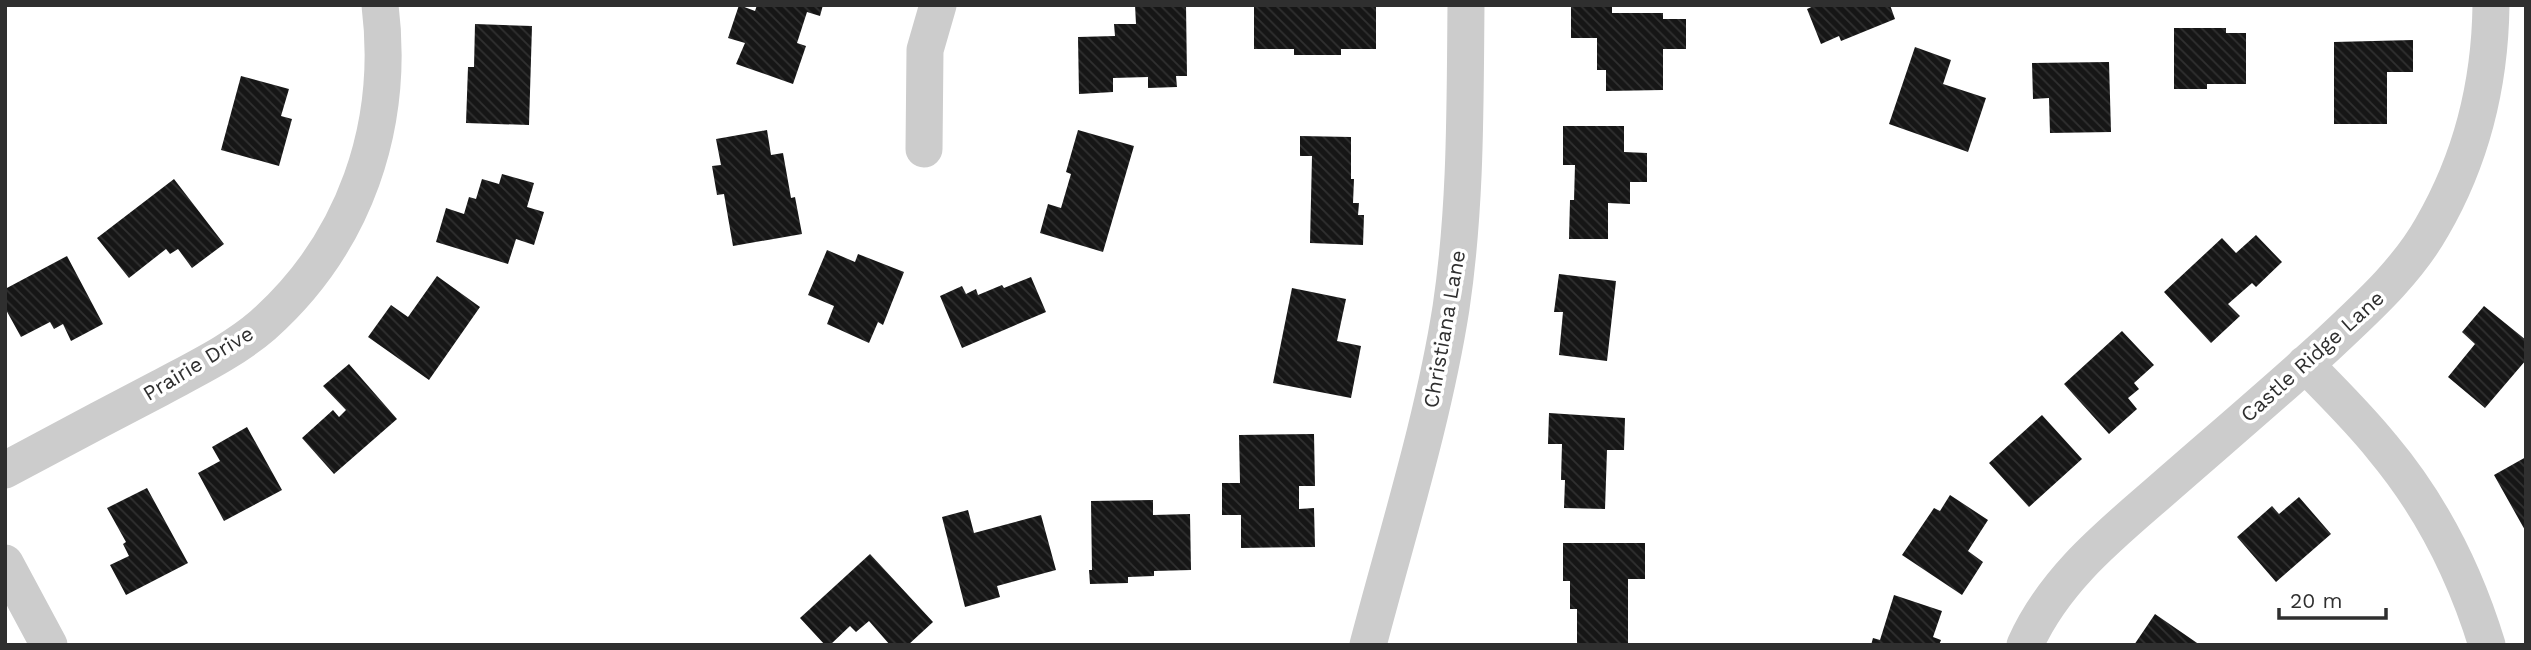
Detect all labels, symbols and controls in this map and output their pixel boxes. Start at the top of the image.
street label: Christiana Lane [1418,248,1470,410]
street label: Castle Ridge Lane [2235,285,2389,427]
street label: Prairie Drive [138,320,258,406]
scale bar [2279,576,2386,620]
text: 20 m [2290,588,2342,613]

